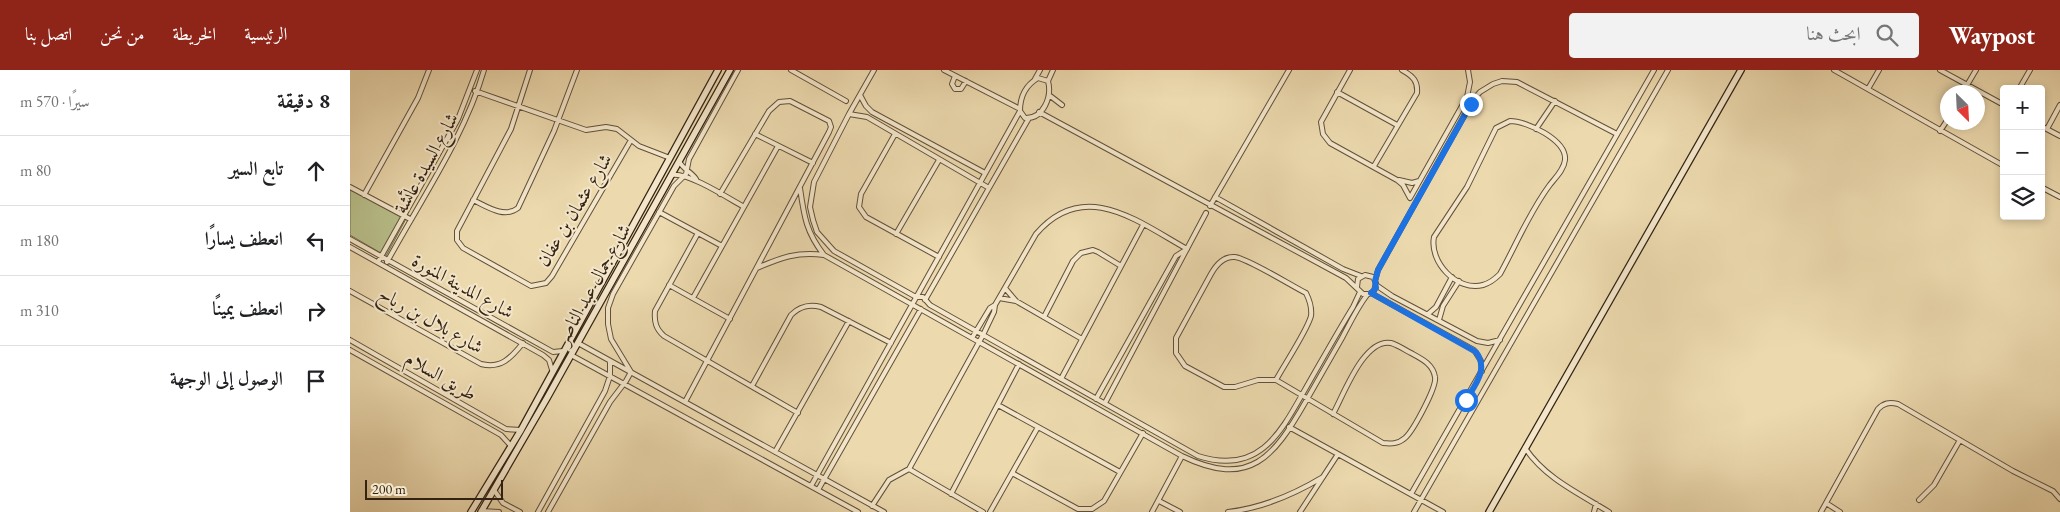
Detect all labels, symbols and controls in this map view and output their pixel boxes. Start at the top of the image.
search box [1569,13,1919,58]
text: Waypost [1949,20,2035,51]
text: ابحث هنا [1806,21,1861,46]
icon: search [1873,21,1901,49]
text: اتصل بنا [25,22,72,45]
text: من نحن [100,22,144,45]
text: الخريطة [172,22,216,45]
text: الرئيسية [244,22,287,45]
north arrow [1940,85,1985,130]
map controls [2000,85,2045,220]
button: + [2000,85,2045,130]
text: 8 دقيقة [277,87,330,114]
text: سيرًا · 570 m [20,91,90,112]
route end [1460,93,1483,116]
street label: شارع السيدة عائشة [388,108,467,219]
button: − [2000,130,2045,175]
street label: شارع عثمان بن عفان [530,149,620,273]
text: تابع السير [229,156,283,181]
icon: ahead [302,157,330,185]
text: 80 m [20,160,51,181]
button: layers [2000,175,2045,220]
street label: شارع جمال عبد الناصر [549,219,639,352]
text: انعطف يسارًا [205,226,283,251]
icon: left [302,227,330,255]
text: 180 m [20,230,59,251]
street label: شارع المدينة المنورة [406,248,519,327]
street label: شارع بلال بن رباح [372,281,488,364]
text: انعطف يمينًا [212,296,283,321]
icon: right [302,297,330,325]
text: 310 m [20,300,59,321]
street label: طريق السلام [399,346,481,410]
text: الوصول إلى الوجهة [170,366,283,391]
icon: arrive [302,367,330,395]
route start [1455,389,1478,412]
scale bar [365,477,502,500]
text: 200 m [372,480,406,498]

